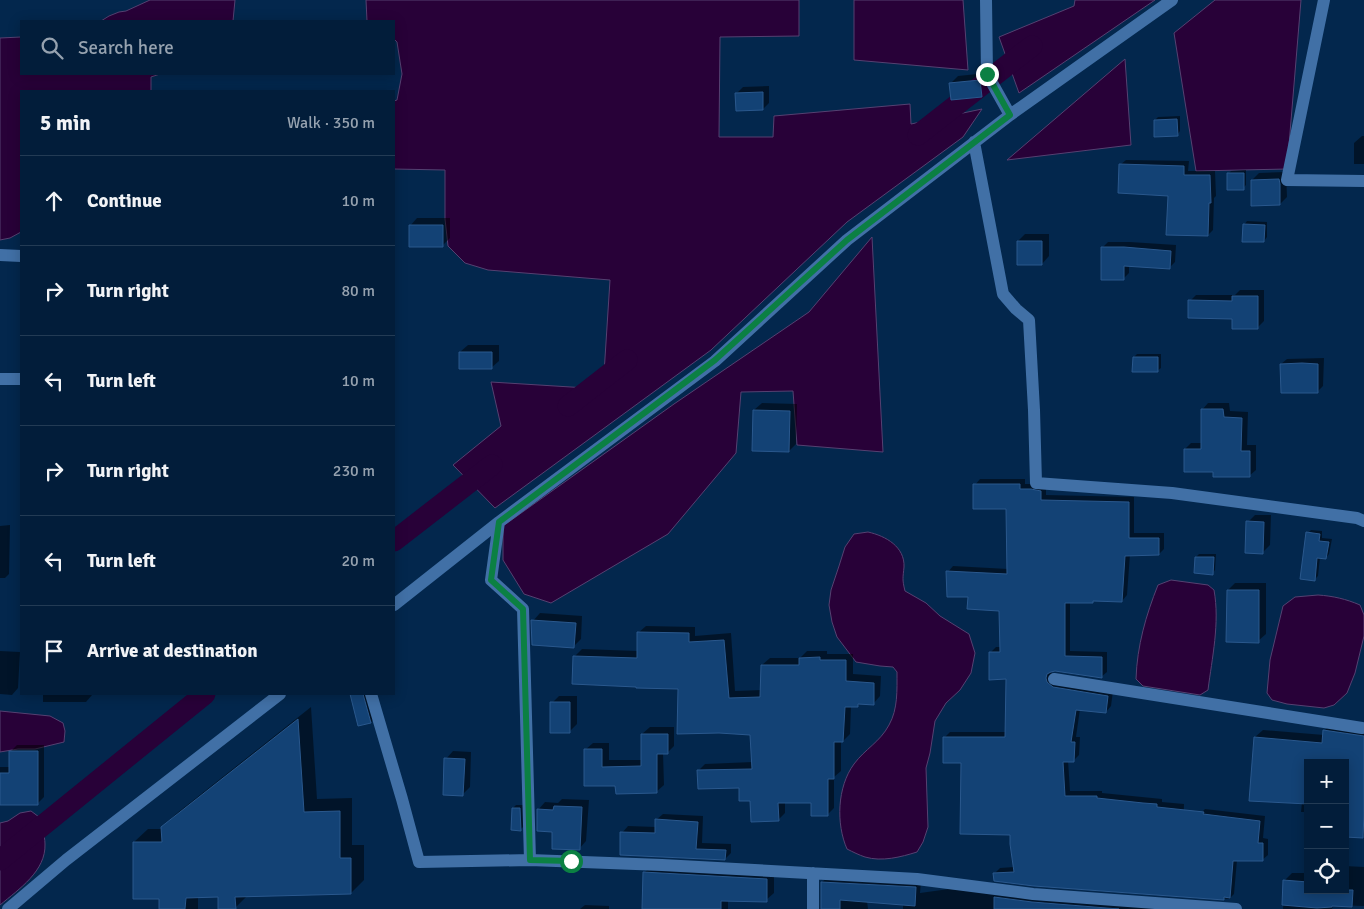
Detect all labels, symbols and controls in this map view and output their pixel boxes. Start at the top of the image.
search box [20,20,395,75]
icon: search [38,34,66,62]
text: Search here [78,36,174,60]
route end [976,63,999,86]
text: 5 min [40,110,91,136]
text: Walk · 350 m [287,113,375,133]
icon: ahead [40,187,68,215]
text: Continue [87,189,162,213]
text: 10 m [341,191,375,211]
icon: right [40,277,68,305]
text: Turn right [87,279,169,303]
text: 80 m [341,281,375,301]
icon: left [40,367,68,395]
text: Turn left [87,369,156,393]
text: 10 m [341,371,375,391]
icon: right [40,457,68,485]
text: Turn right [87,459,169,483]
text: 230 m [333,461,375,481]
icon: left [40,547,68,575]
text: Turn left [87,549,156,573]
text: 20 m [341,551,375,571]
icon: arrive [40,637,68,665]
text: Arrive at destination [87,639,258,663]
map controls [1304,759,1349,894]
button: + [1304,759,1349,804]
button: − [1304,804,1349,849]
button: locate [1304,849,1349,894]
route start [560,850,583,873]

